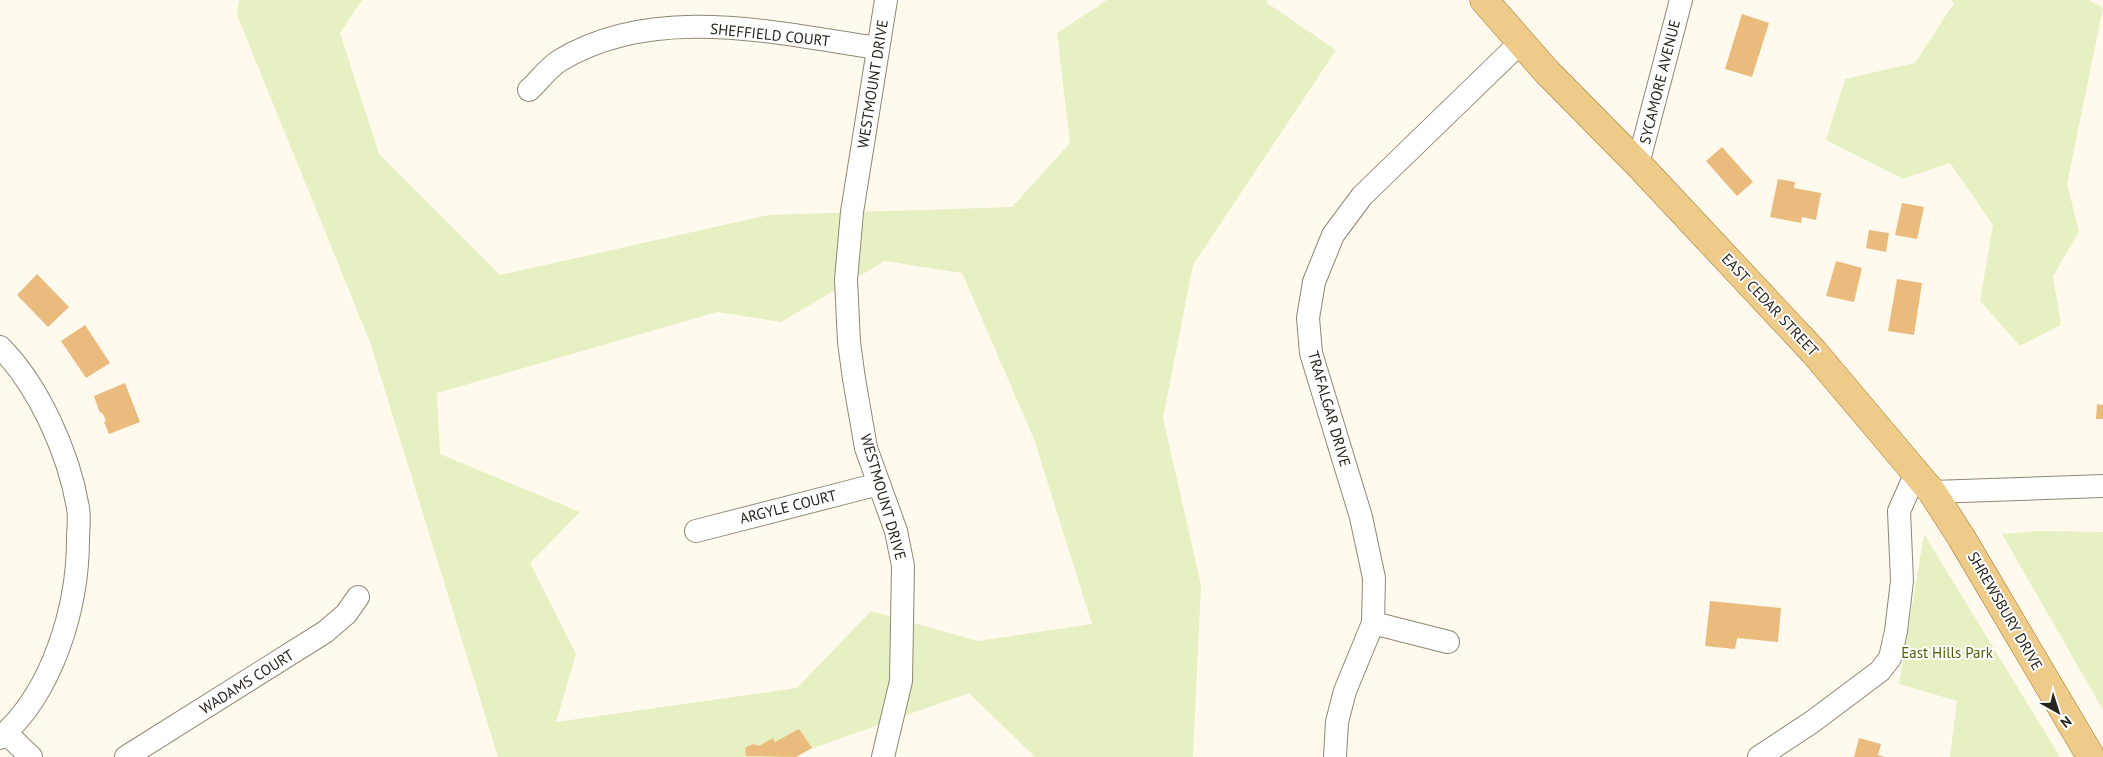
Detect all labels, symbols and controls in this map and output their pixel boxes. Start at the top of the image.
street label: WESTMOUNT DRIVE [853,18,892,150]
street label: SYCAMORE AVENUE [1635,18,1684,146]
street label: SHEFFIELD COURT [709,19,831,50]
street label: EAST CEDAR STREET [1718,249,1823,361]
street label: TRAFALGAR DRIVE [1304,349,1355,469]
street label: WESTMOUNT DRIVE [856,432,911,562]
street label: ARGYLE COURT [738,485,839,528]
street label: SHREWSBURY DRIVE [1964,548,2047,673]
park label: East Hills Park [1901,643,1994,662]
street label: WADAMS COURT [196,645,298,718]
north arrow [2033,687,2083,737]
text: N [2057,712,2075,732]

